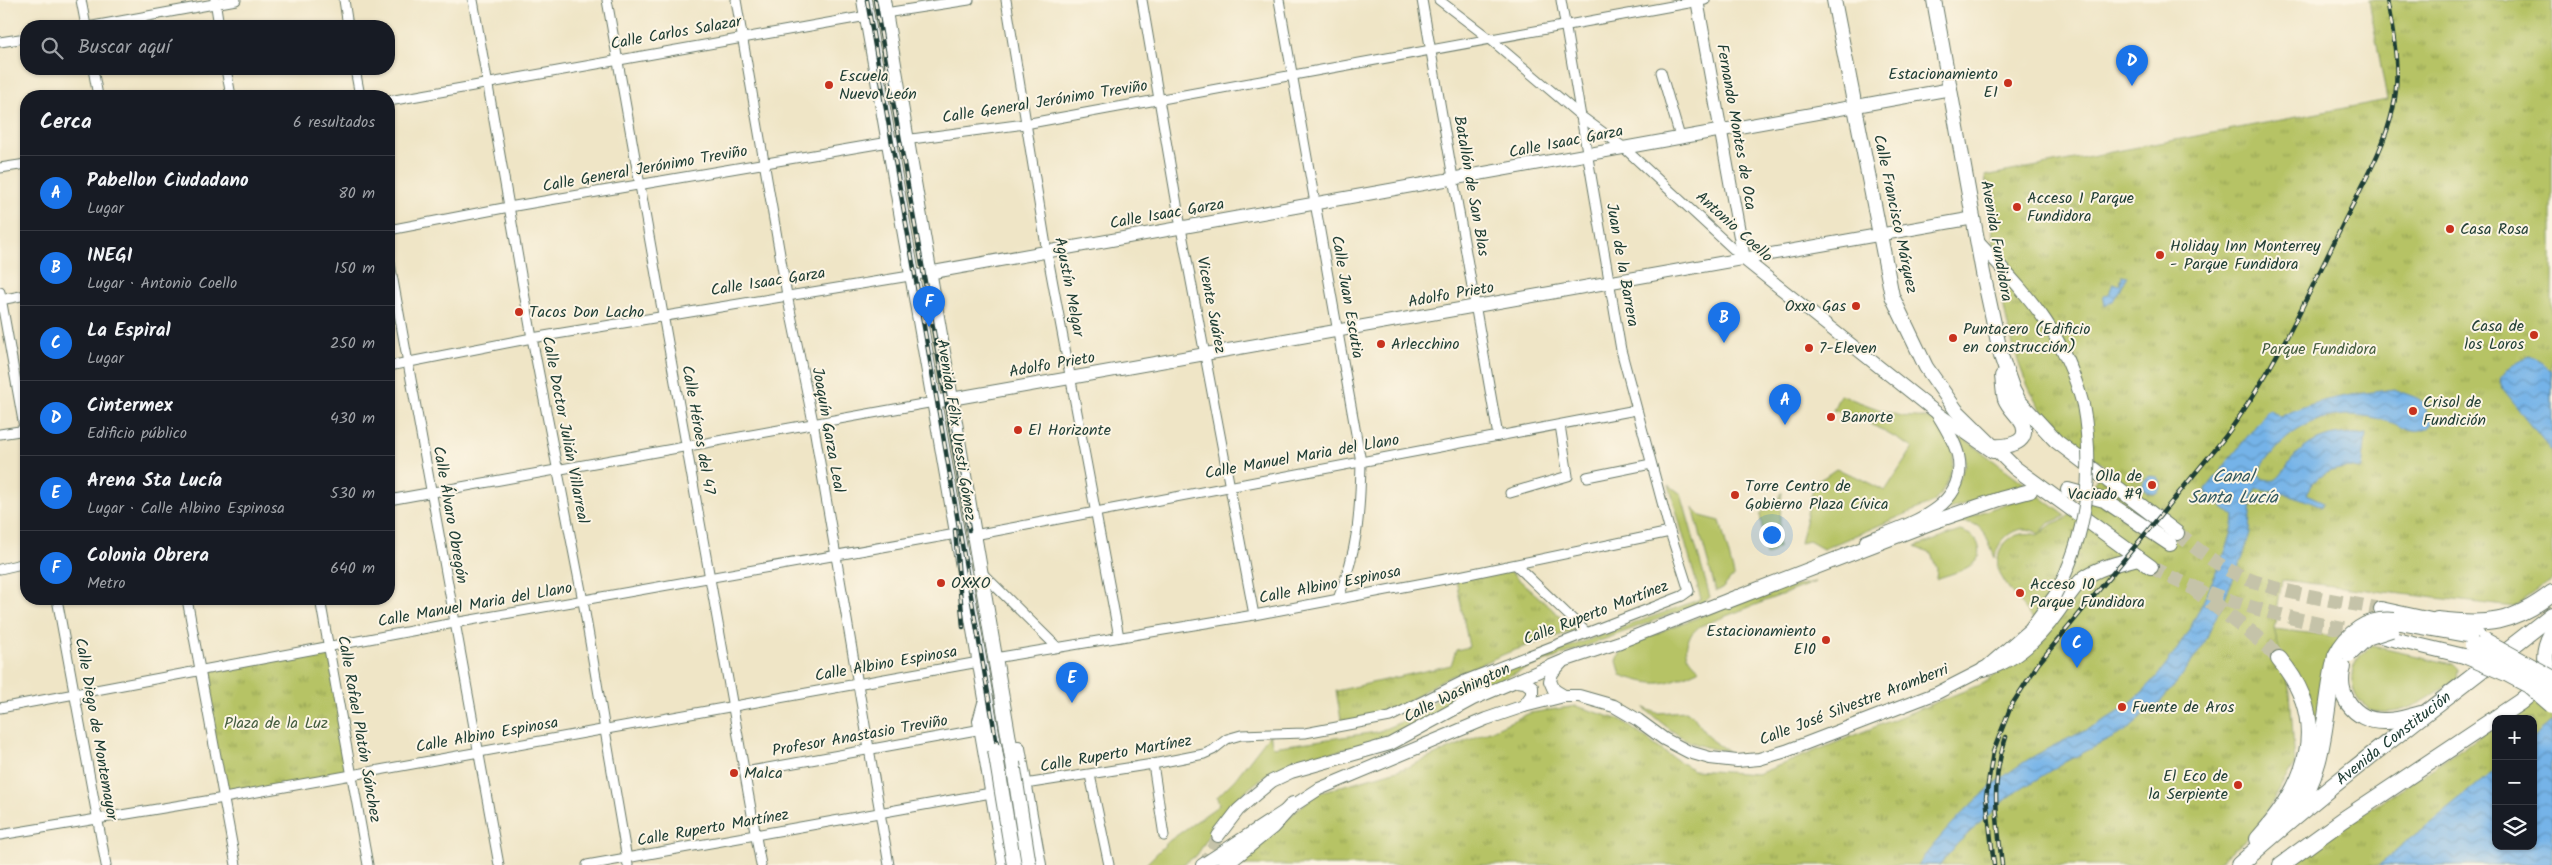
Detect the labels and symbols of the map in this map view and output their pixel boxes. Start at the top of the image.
street label: Calle Carlos Salazar [609,9,745,57]
street label: Fernando Montes de Oca [1709,42,1763,212]
pin: D [2116,45,2148,86]
place label: Estacionamiento E1 [1888,62,1998,105]
place label: Escuela Nuevo León [839,64,917,107]
street label: Calle General Jerónimo Treviño [940,73,1150,131]
marker: Estacionamiento E1 [2002,77,2014,89]
marker: Escuela Nuevo León [823,79,835,91]
street label: Batallón de San Blas [1446,114,1496,258]
street label: Calle Isaac Garza [1507,119,1625,165]
street label: Calle Francisco Márquez [1866,132,1924,296]
street label: Calle General Jerónimo Treviño [541,139,749,199]
street label: Avenida Fundidora [1973,179,2019,303]
street label: Antonio Coello [1690,185,1778,269]
place label: Acceso 1 Parque Fundidora [2027,186,2134,229]
street label: Calle Isaac Garza [1108,192,1226,236]
street label: Juan de la Barrera [1599,201,1645,329]
marker: Acceso 1 Parque Fundidora [2011,201,2023,213]
place label: Casa Rosa [2460,217,2529,242]
marker: Casa Rosa [2444,223,2456,235]
street label: Calle Juan Escutia [1324,233,1370,361]
place label: Holiday Inn Monterrey - Parque Fundidora [2170,234,2321,277]
street label: Agustín Melgar [1047,235,1091,341]
marker: Holiday Inn Monterrey - Parque Fundidora [2154,249,2166,261]
street label: Vicente Suárez [1189,254,1233,356]
street label: Calle Isaac Garza [709,261,827,303]
street label: Adolfo Prieto [1406,275,1496,315]
pin: F [913,286,945,327]
place label: Oxxo Gas [1785,294,1846,319]
place label: Tacos Don Lacho [529,300,644,325]
marker: Oxxo Gas [1850,300,1862,312]
pin: B [1708,302,1740,343]
marker: Tacos Don Lacho [513,306,525,318]
place label: Casa de los Loros [2464,314,2524,357]
place label: Puntacero (Edificio en construcción) [1963,317,2090,360]
marker: Casa de los Loros [2528,329,2540,341]
place label: Arlecchino [1391,332,1460,357]
marker: Puntacero (Edificio en construcción) [1947,332,1959,344]
street label: Calle Doctor Julián Villarreal [535,334,595,526]
place label: 7-Eleven [1819,336,1877,361]
street label: Avenida Félix Uresti Gómez [929,337,983,523]
park label: Parque Fundidora [2262,337,2376,362]
marker: Arlecchino [1375,338,1387,350]
marker: 7-Eleven [1803,342,1815,354]
street label: Adolfo Prieto [1007,345,1097,385]
street label: Calle Héroes del 47 [674,363,722,497]
street label: Joaquín Garza Leal [805,365,851,495]
pin: A [1769,384,1801,425]
place label: Crisol de Fundición [2423,390,2486,433]
place label: Banorte [1841,405,1893,430]
marker: Crisol de Fundición [2407,405,2419,417]
marker: Banorte [1825,411,1837,423]
place label: El Horizonte [1028,418,1111,443]
marker: El Horizonte [1012,424,1024,436]
street label: Calle Manuel Maria del Llano [1203,428,1401,486]
street label: Calle Álvaro Obregón [426,444,474,586]
water label: Canal Santa Lucía [2188,463,2279,513]
place label: Olla de Vaciado #9 [2068,464,2142,507]
place label: Torre Centro de Gobierno Plaza Cívica [1745,474,1889,517]
marker: Olla de Vaciado #9 [2146,479,2158,491]
marker: Torre Centro de Gobierno Plaza Cívica [1729,489,1741,501]
your location [1759,522,1785,548]
street label: Calle Albino Espinosa [1257,559,1403,611]
place label: OXXO [951,571,991,596]
place label: Acceso 10 Parque Fundidora [2030,572,2145,615]
street label: Calle Ruperto Martínez [1520,574,1672,652]
street label: Calle Manuel Maria del Llano [376,576,574,634]
marker: OXXO [935,577,947,589]
marker: Acceso 10 Parque Fundidora [2014,587,2026,599]
place label: Estacionamiento E10 [1706,619,1816,662]
pin: C [2061,627,2093,668]
street label: Calle Rafael Platón Sánchez [330,634,388,824]
marker: Estacionamiento E10 [1820,634,1832,646]
street label: Calle Diego de Montemayor [68,636,125,824]
street label: Calle Albino Espinosa [813,639,959,689]
street label: Calle Washington [1399,656,1515,730]
street label: Calle José Silvestre Aramberri [1756,657,1953,753]
pin: E [1056,662,1088,703]
street label: Avenida Constitución [2330,685,2457,791]
place label: Fuente de Aros [2132,695,2234,720]
marker: Fuente de Aros [2116,701,2128,713]
street label: Profesor Anastasio Treviño [770,708,950,764]
street label: Calle Albino Espinosa [414,710,560,760]
park label: Plaza de la Luz [224,711,328,736]
street label: Calle Ruperto Martínez [1038,728,1194,780]
place label: Malca [744,761,783,786]
place label: El Eco de la Serpiente [2149,764,2228,807]
marker: Malca [728,767,740,779]
marker: El Eco de la Serpiente [2232,779,2244,791]
street label: Calle Ruperto Martínez [635,802,791,854]

